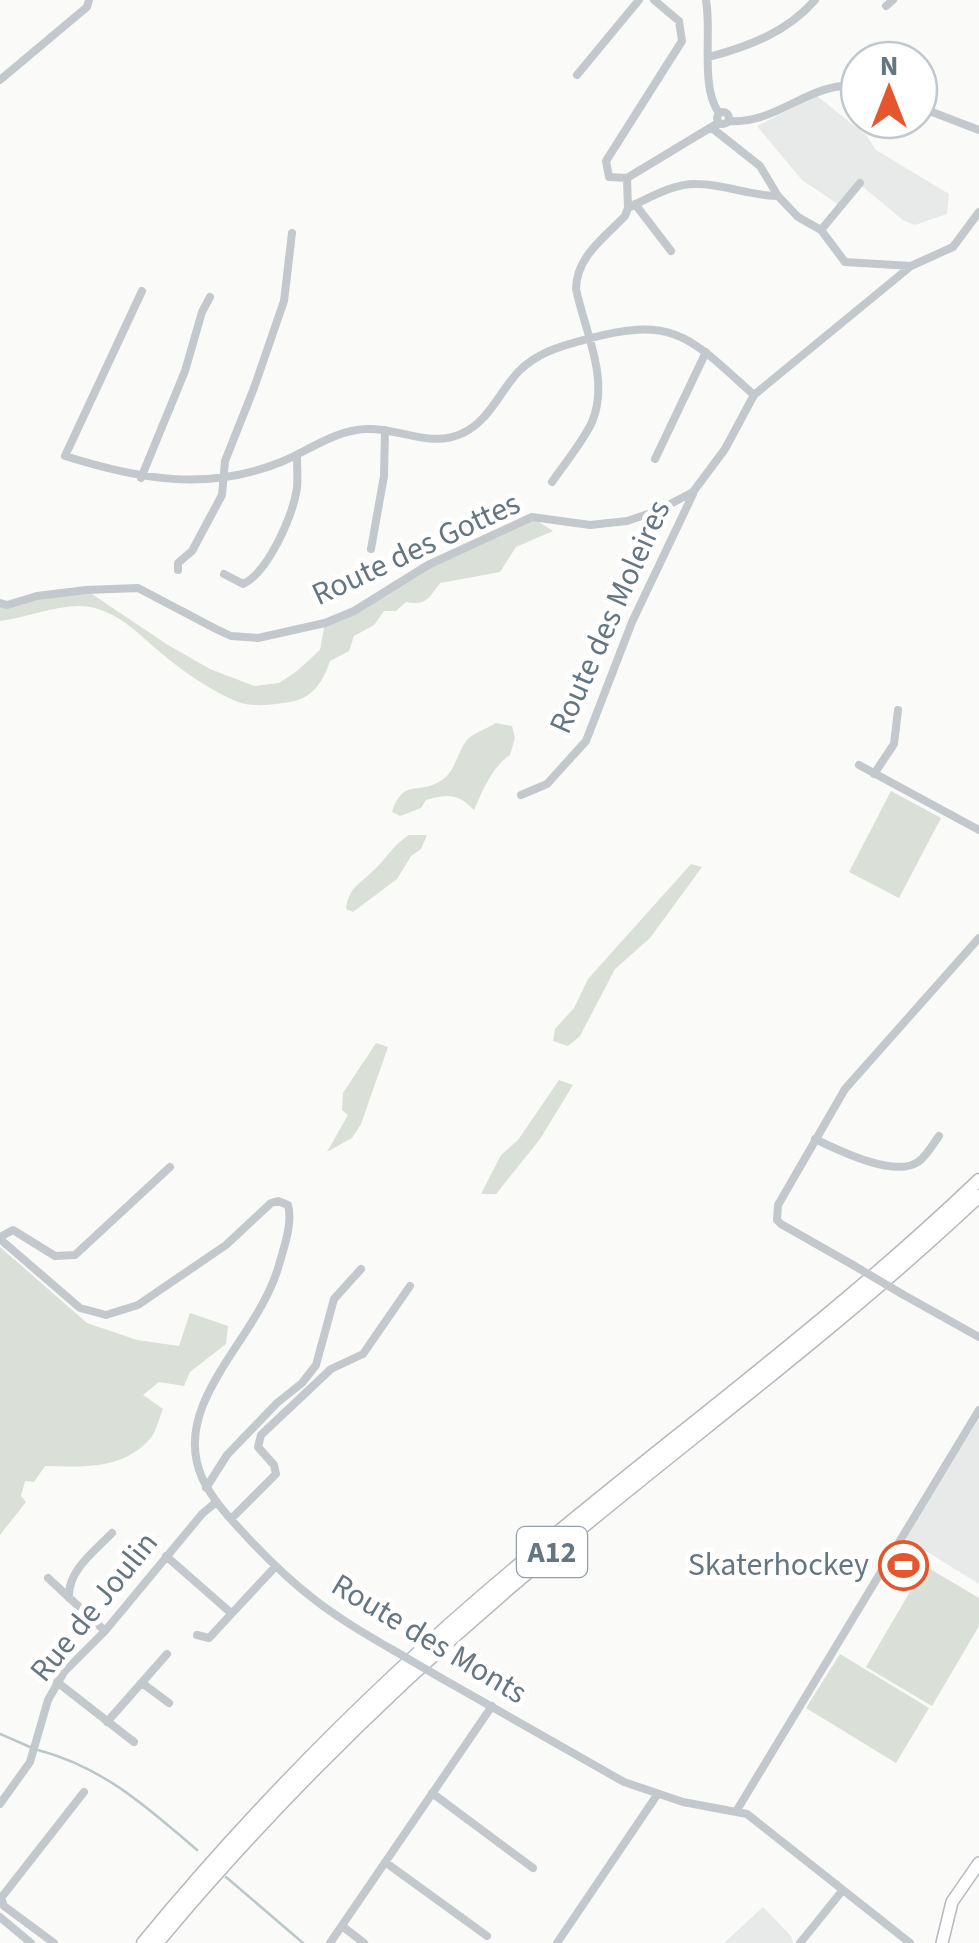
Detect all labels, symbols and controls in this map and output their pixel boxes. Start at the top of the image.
north arrow [839,40,939,140]
text: N [880,46,898,86]
street label: Route des Gottes [304,481,528,617]
street label: Route des Moleires [538,493,682,741]
street label: Rue de Joulin [19,1522,169,1692]
road number: A12 [517,1527,587,1577]
sports icon: Skaterhockey [878,1539,930,1591]
place label: Skaterhockey [688,1542,869,1588]
street label: Route des Monts [323,1562,535,1716]

